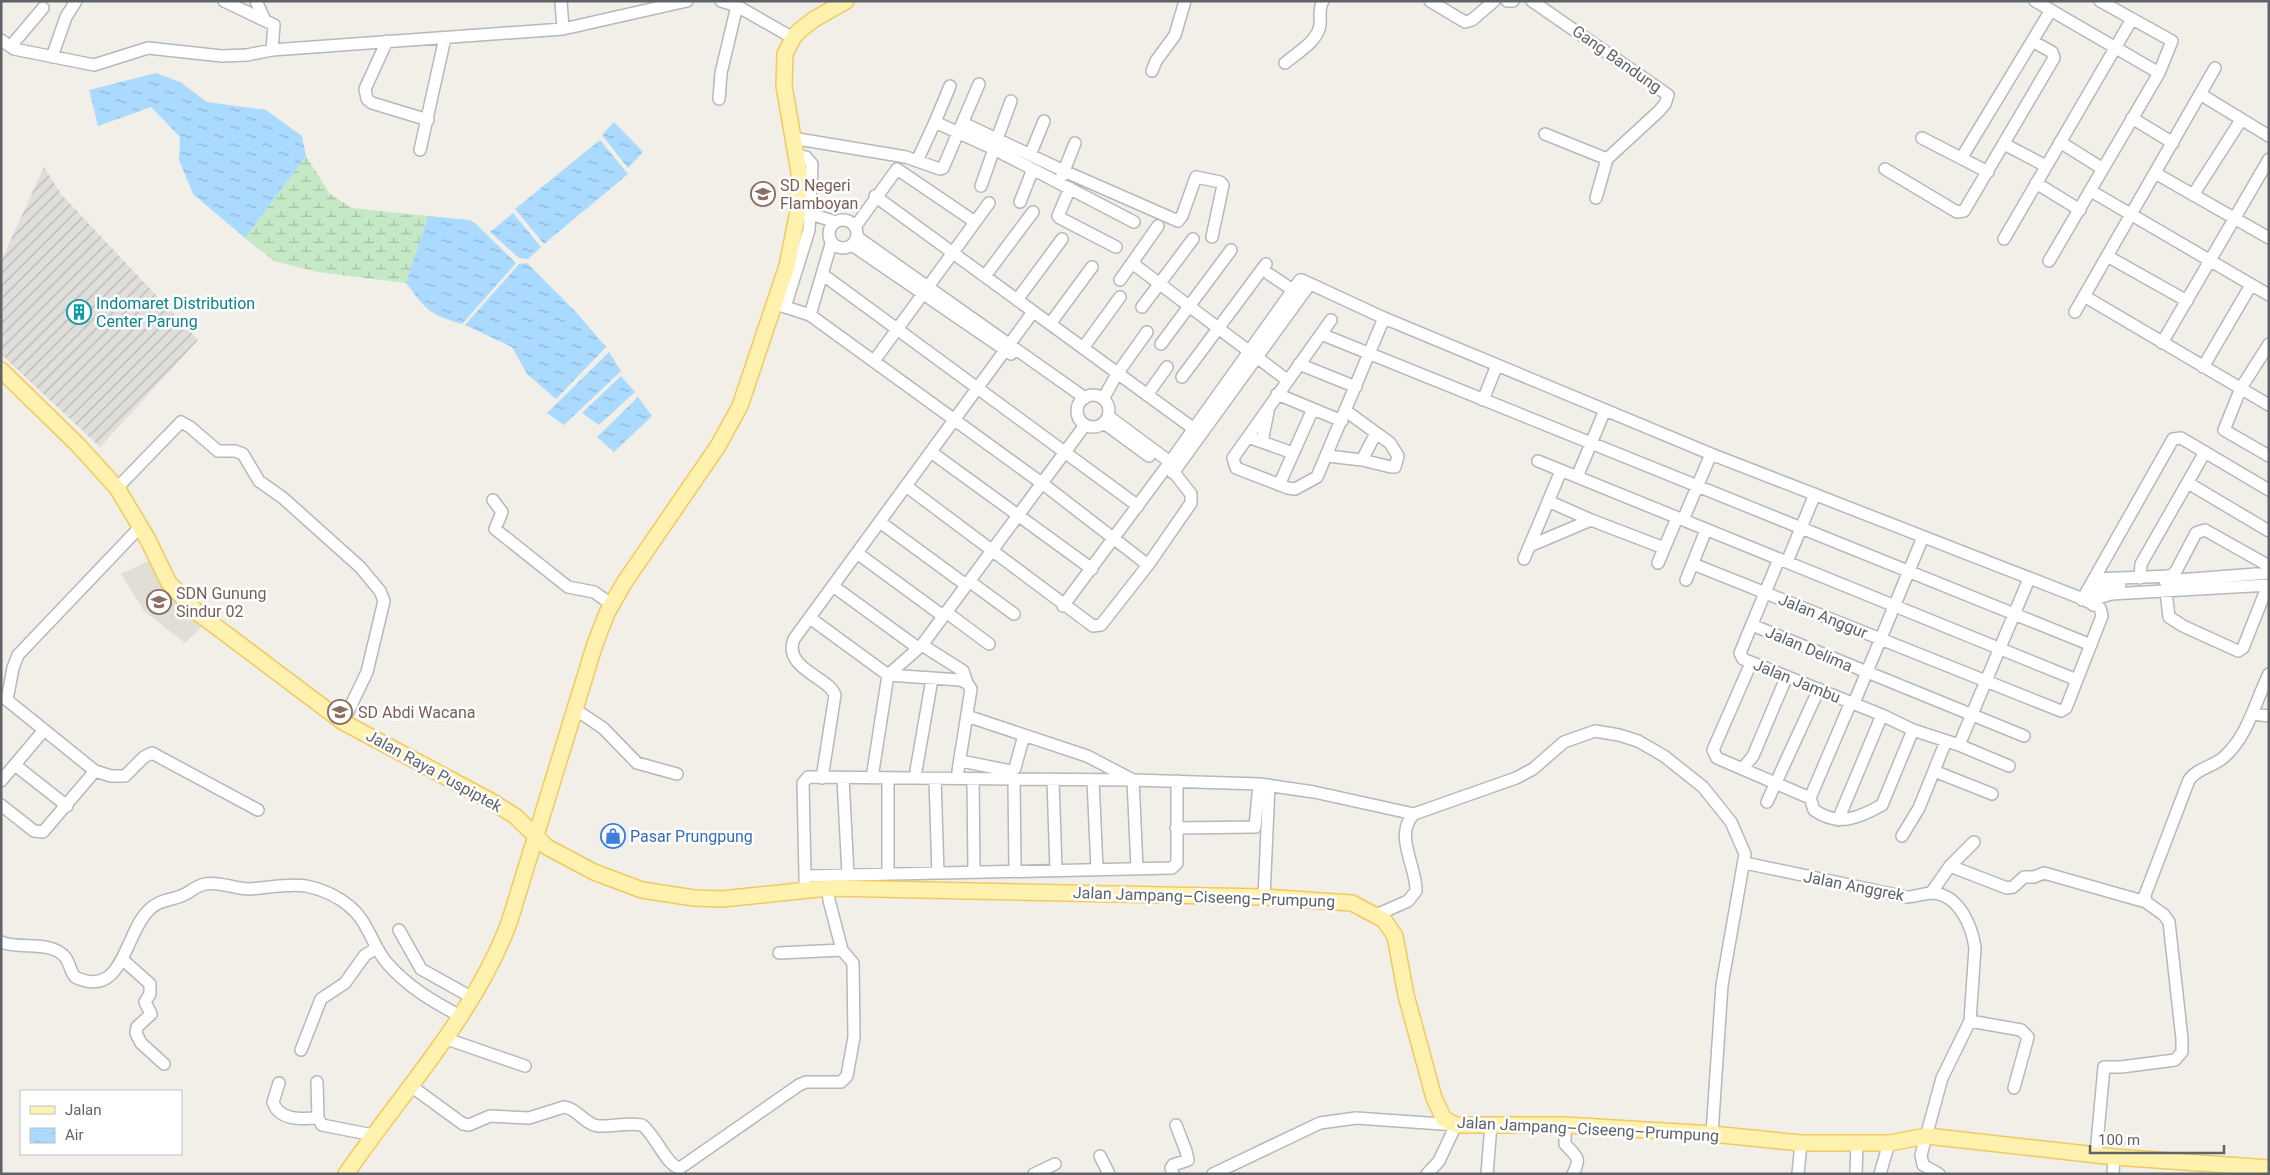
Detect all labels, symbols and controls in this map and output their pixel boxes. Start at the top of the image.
street label: Gang Bandung [1569,21,1665,97]
place label: SD Negeri Flamboyan [780,176,858,213]
school or university icon: SD Negeri Flamboyan [750,181,776,207]
place label: Indomaret Distribution Center Parung [96,294,255,331]
building icon: Indomaret Distribution Center Parung [66,299,92,325]
place label: SDN Gunung Sindur 02 [176,584,267,621]
school or university icon: SDN Gunung Sindur 02 [146,589,172,615]
street label: Jalan Anggur [1776,590,1871,643]
street label: Jalan Delima [1763,622,1855,676]
street label: Jalan Jambu [1751,655,1843,707]
school or university icon: SD Abdi Wacana [327,699,353,725]
place label: SD Abdi Wacana [358,703,476,722]
street label: Jalan Raya Puspiptek [363,726,506,817]
shop icon: Pasar Prungpung [600,823,626,849]
place label: Pasar Prungpung [630,827,753,846]
street label: Jalan Anggrek [1802,867,1907,905]
street label: Jalan Jampang–Ciseeng–Prumpung [1073,883,1335,911]
legend [20,1090,182,1155]
text: Jalan [65,1101,102,1119]
street label: Jalan Jampang–Ciseeng–Prumpung [1457,1113,1719,1145]
scale bar [2090,1122,2224,1154]
text: Air [65,1126,84,1144]
text: 100 m [2098,1131,2140,1149]

